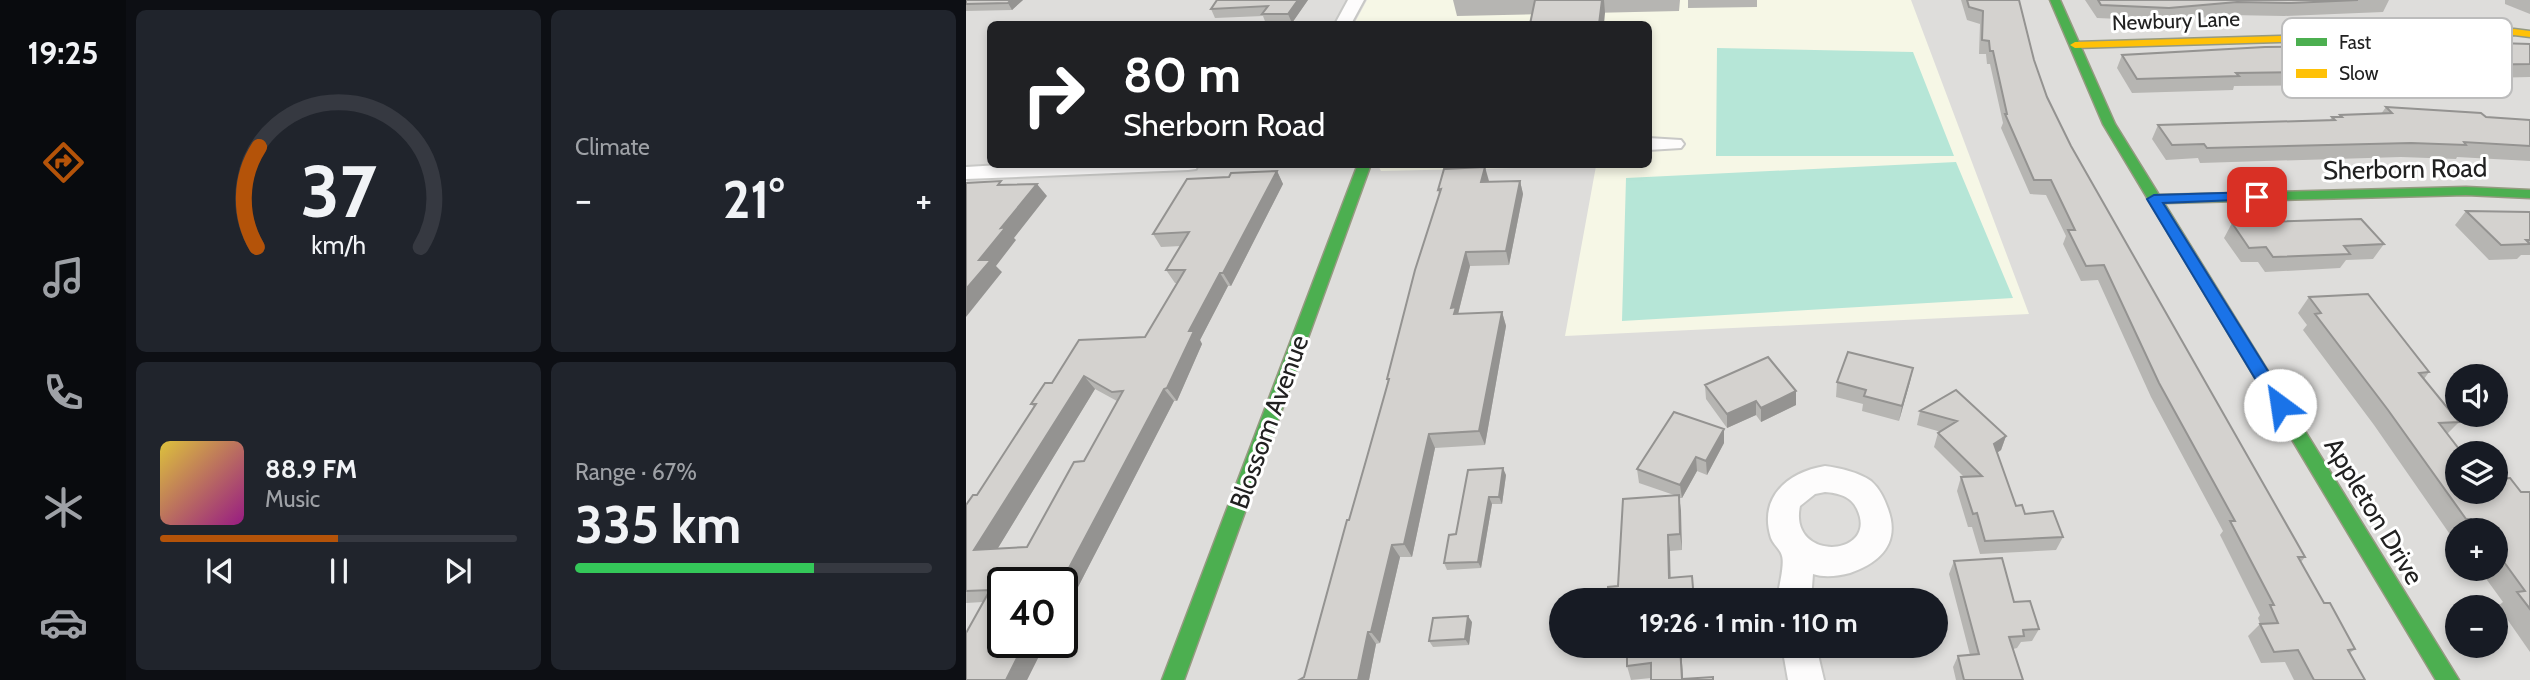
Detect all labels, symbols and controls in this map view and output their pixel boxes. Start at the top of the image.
street label: Newbury Lane [2111,6,2241,35]
legend [2282,18,2512,98]
text: Fast [2339,31,2372,54]
text: 19:25 [27,33,99,72]
text: 80 m [1123,45,1241,104]
icon: right [1008,49,1099,140]
text: Slow [2339,62,2379,85]
text: Sherborn Road [1123,105,1325,144]
text: Climate [575,133,650,161]
icon: directions [39,138,88,187]
text: 37 [300,147,377,235]
street label: Sherborn Road [2323,152,2487,186]
pin [2227,167,2287,227]
text: 21° [723,168,784,231]
text: − [575,176,592,223]
text: + [915,176,932,223]
icon: arrive [2238,178,2276,216]
text: km/h [311,230,366,260]
icon: music [39,253,88,302]
street label: Blossom Avenue [1223,331,1315,513]
map controls [2445,364,2508,658]
button: sound [2445,364,2508,427]
icon: phone [39,368,88,417]
position arrow [2243,368,2317,442]
street label: Appleton Drive [2318,432,2430,590]
button: layers [2445,441,2508,504]
text: 88.9 FM [265,453,357,485]
text: Range · 67% [575,458,697,486]
icon: climate [39,483,88,532]
text: Music [265,485,320,513]
text: 335 km [575,493,741,556]
button: + [2445,518,2508,581]
icon: previous [201,552,239,590]
icon: pause [320,552,358,590]
icon: next [439,552,477,590]
speed limit sign: 40 [987,567,1078,658]
button: − [2445,595,2508,658]
icon: car [39,598,88,647]
text: 19:26 · 1 min · 110 m [1639,607,1858,639]

